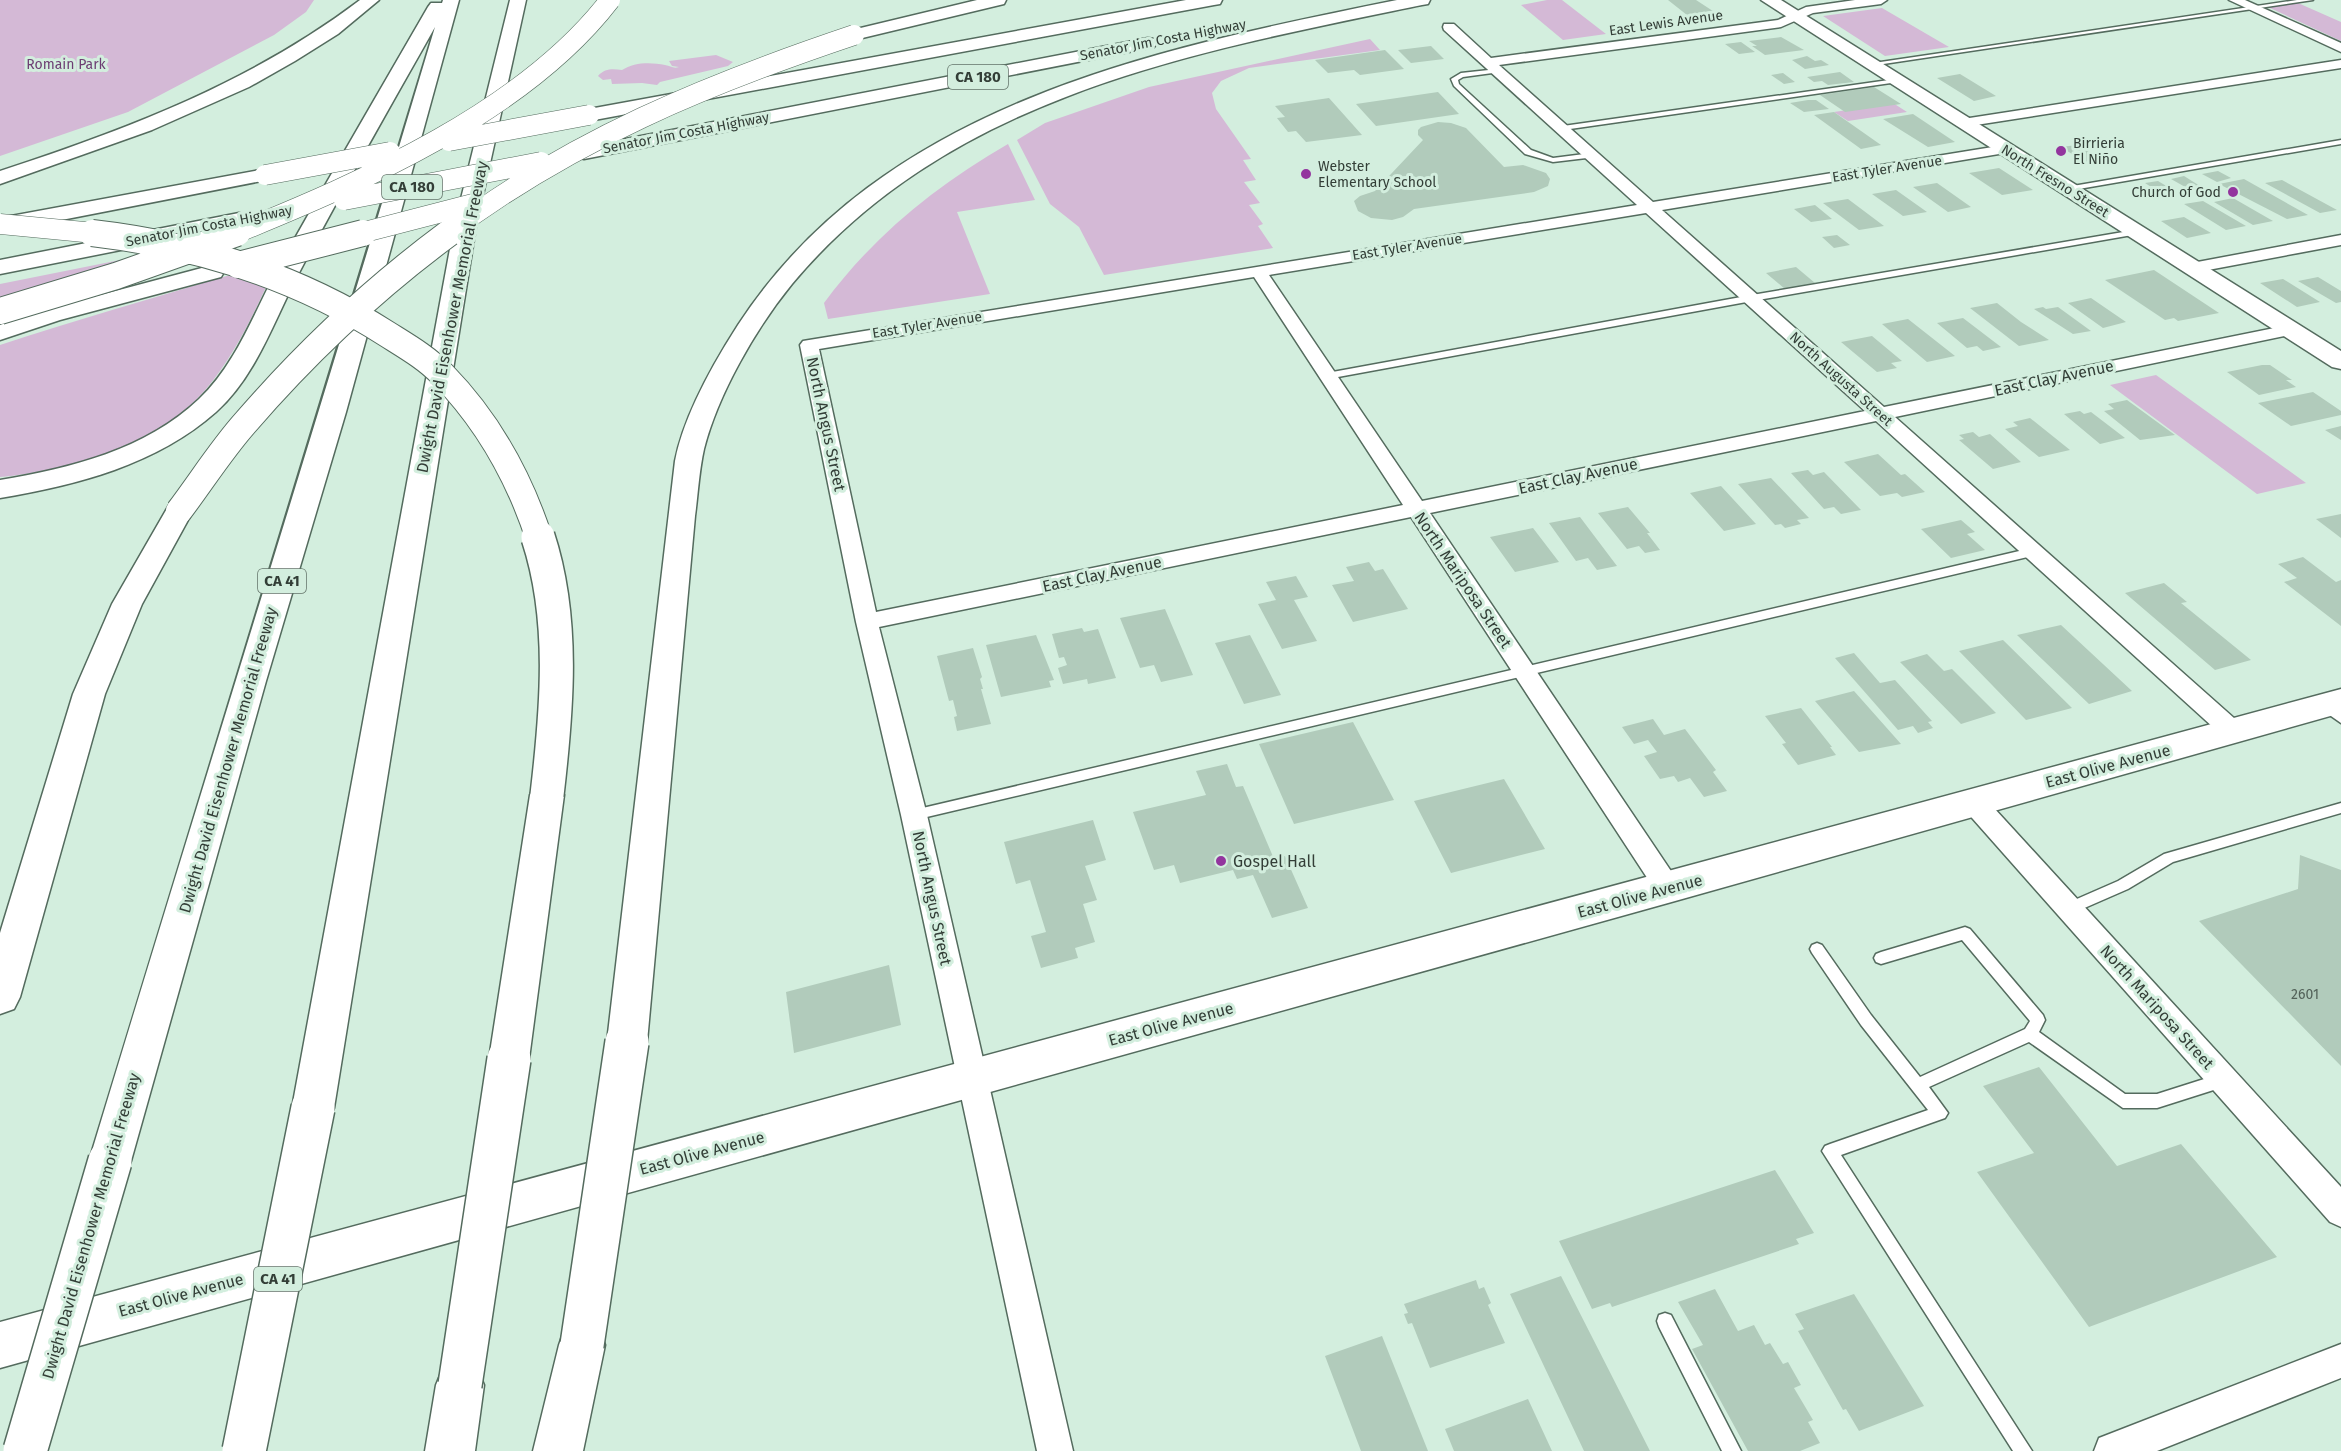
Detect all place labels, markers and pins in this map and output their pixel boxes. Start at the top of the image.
place label: Birrieria El Niño [2073,135,2125,168]
marker: Birrieria El Niño [2054,144,2068,158]
place label: Webster Elementary School [1318,158,1436,191]
marker: Webster Elementary School [1299,167,1313,181]
place label: Church of God [2131,184,2221,201]
marker: Church of God [2226,185,2240,199]
place label: Gospel Hall [1233,852,1316,871]
marker: Gospel Hall [1214,854,1228,868]

